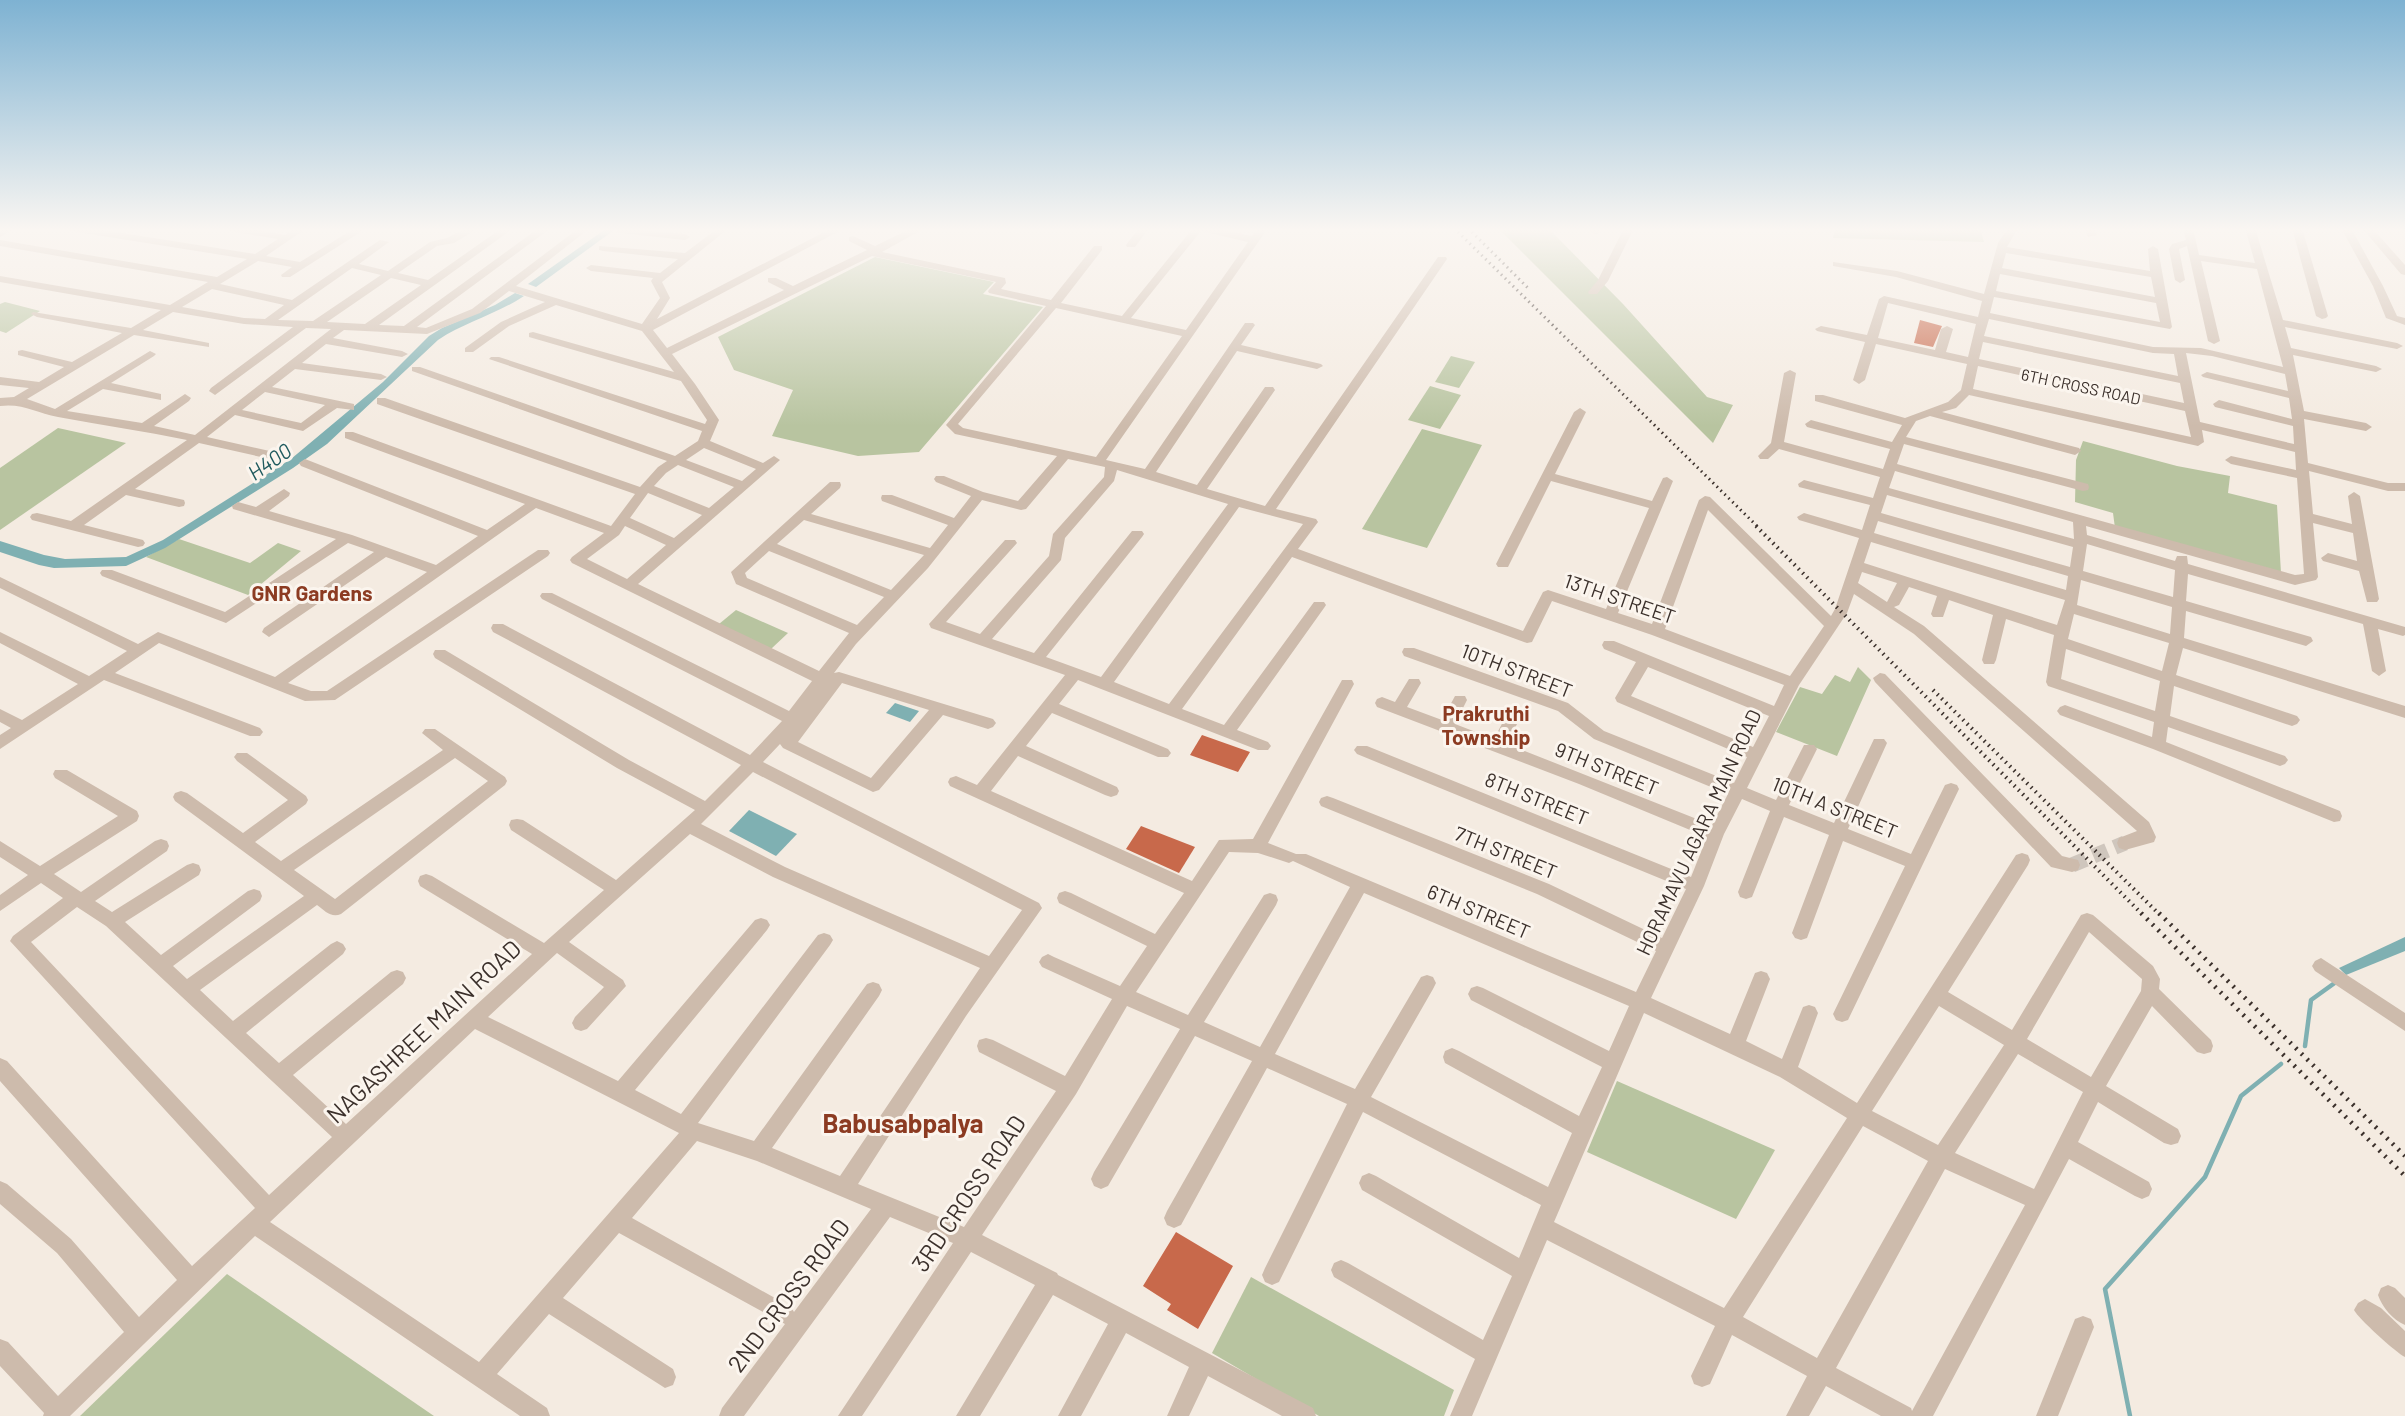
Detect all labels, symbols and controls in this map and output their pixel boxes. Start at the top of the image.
street label: 6TH CROSS ROAD [2020,364,2142,408]
water label: H400 [242,437,296,485]
street label: 13TH STREET [1561,568,1679,628]
district label: GNR Gardens [252,580,372,605]
street label: 10TH STREET [1458,638,1576,702]
district label: Prakruthi Township [1442,700,1531,749]
street label: HORAMAVU AGARA MAIN ROAD [1630,705,1766,959]
street label: 9TH STREET [1552,736,1662,800]
street label: 8TH STREET [1482,766,1592,830]
street label: 10TH A STREET [1769,771,1901,843]
street label: 7TH STREET [1451,821,1561,883]
street label: 6TH STREET [1424,879,1534,943]
street label: NAGASHREE MAIN ROAD [320,933,526,1129]
district label: Babusabpalya [822,1107,984,1138]
street label: 3RD CROSS ROAD [905,1109,1031,1277]
street label: 2ND CROSS ROAD [721,1213,855,1377]

